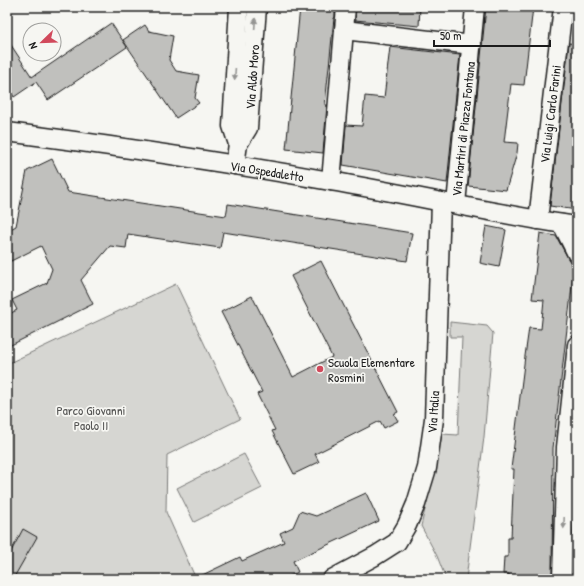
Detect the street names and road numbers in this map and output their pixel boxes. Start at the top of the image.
street label: Via Aldo Moro [241,44,263,110]
street label: Via Martiri di Piazza Fontana [447,61,479,197]
street label: Via Luigi Carlo Farini [535,64,565,164]
street label: Via Ospedaletto [229,156,305,186]
street label: Via Italia [423,390,443,434]

